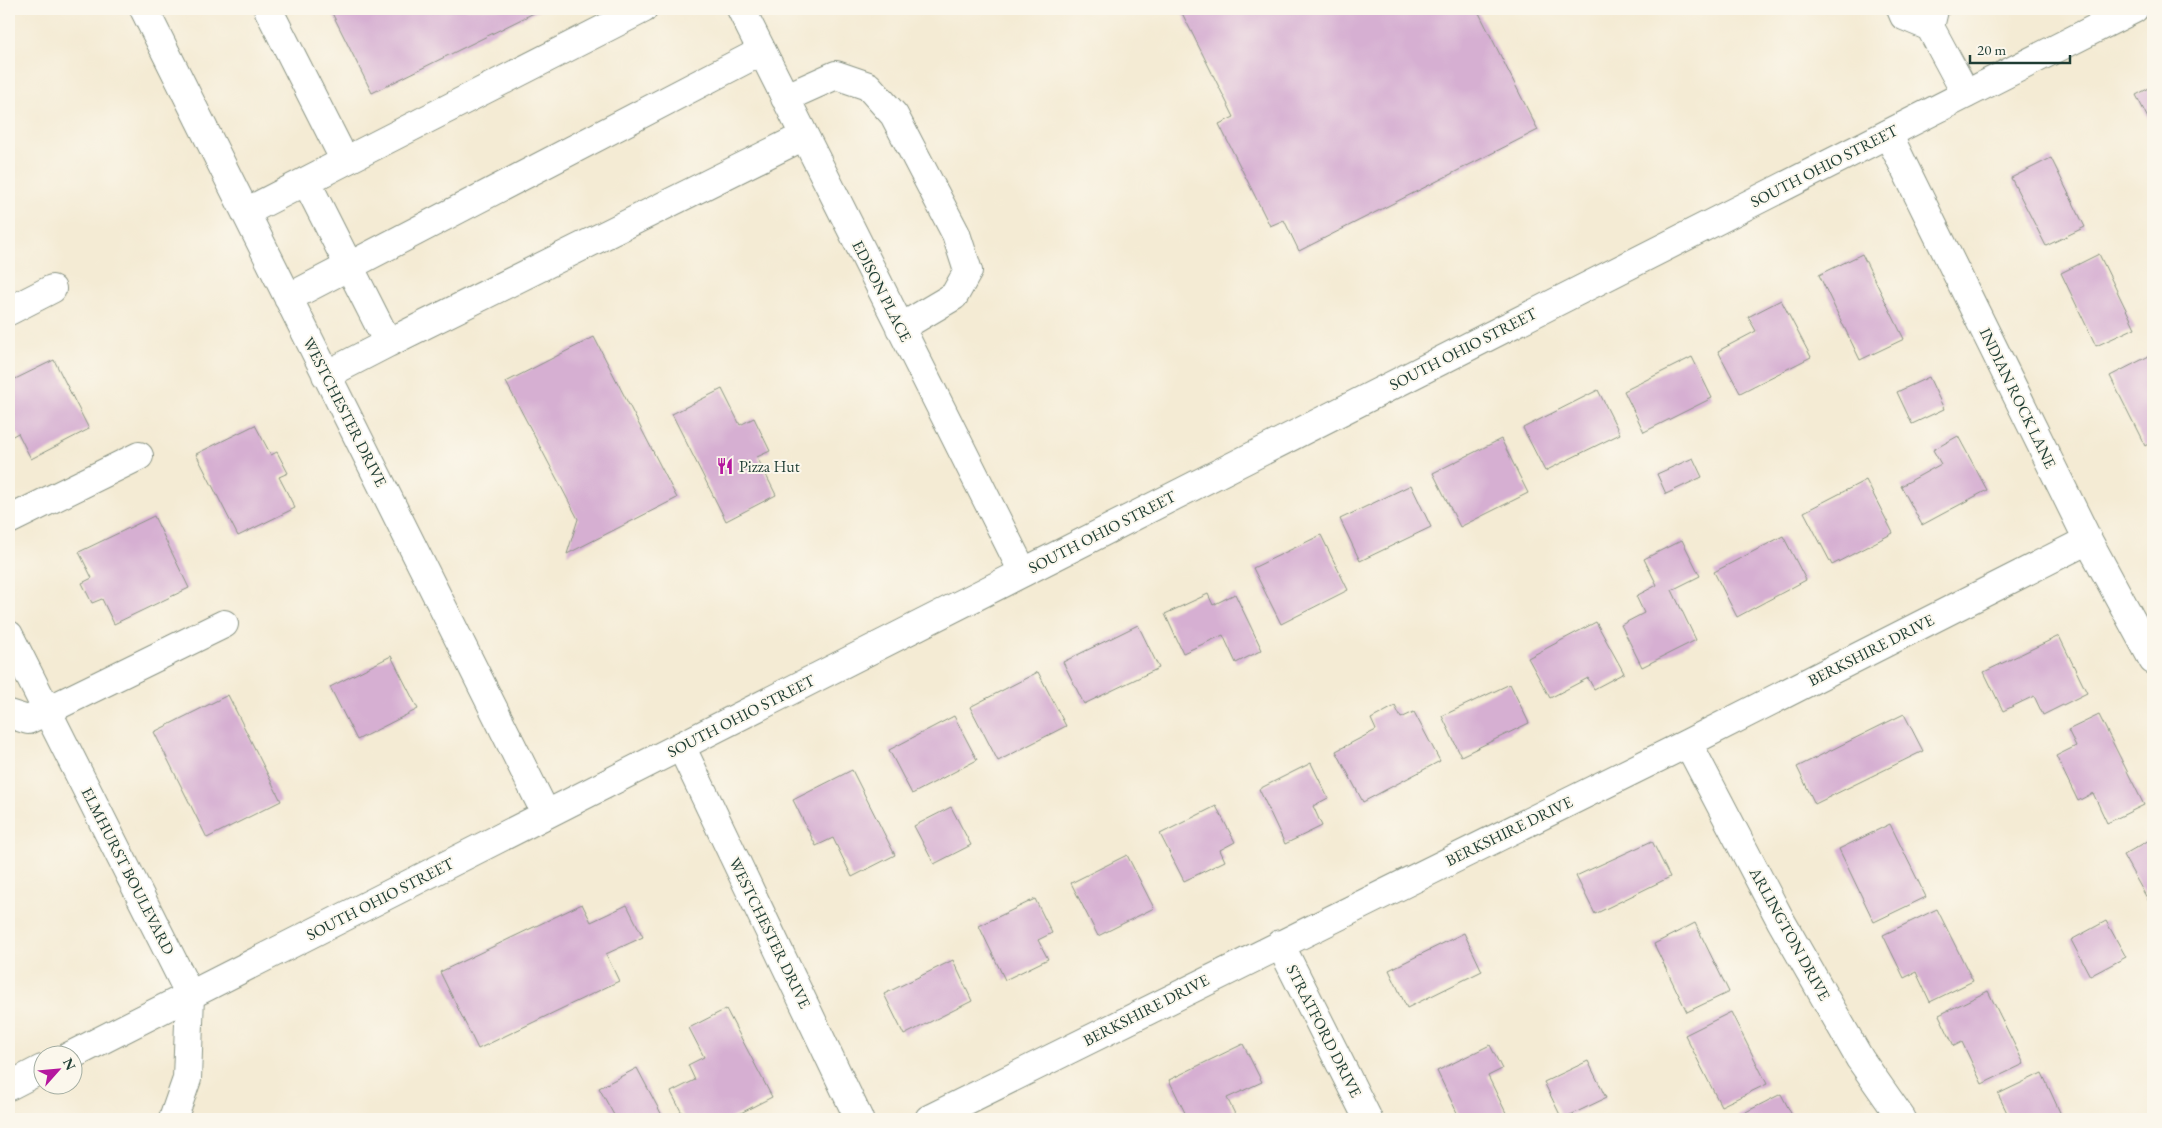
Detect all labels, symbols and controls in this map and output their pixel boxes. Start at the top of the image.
scale bar [1970,32,2070,64]
text: 20 m [1977,40,2006,59]
street label: SOUTH OHIO STREET [1747,120,1901,212]
street label: EDISON PLACE [847,237,917,345]
street label: SOUTH OHIO STREET [1386,303,1540,395]
street label: INDIAN ROCK LANE [1975,324,2061,472]
street label: WESTCHESTER DRIVE [298,334,392,490]
restaurant icon: Pizza Hut [715,456,735,476]
place label: Pizza Hut [739,456,800,477]
street label: SOUTH OHIO STREET [1025,486,1179,578]
street label: BERKSHIRE DRIVE [1804,609,1938,691]
street label: SOUTH OHIO STREET [664,670,818,762]
street label: ELMHURST BOULEVARD [77,784,179,958]
street label: BERKSHIRE DRIVE [1442,791,1576,871]
street label: SOUTH OHIO STREET [303,853,457,945]
street label: WESTCHESTER DRIVE [724,854,816,1012]
street label: ARLINGTON DRIVE [1744,863,1835,1004]
street label: STRATFORD DRIVE [1281,961,1367,1101]
street label: BERKSHIRE DRIVE [1079,969,1213,1051]
north arrow [32,1046,82,1096]
text: N [59,1055,80,1074]

